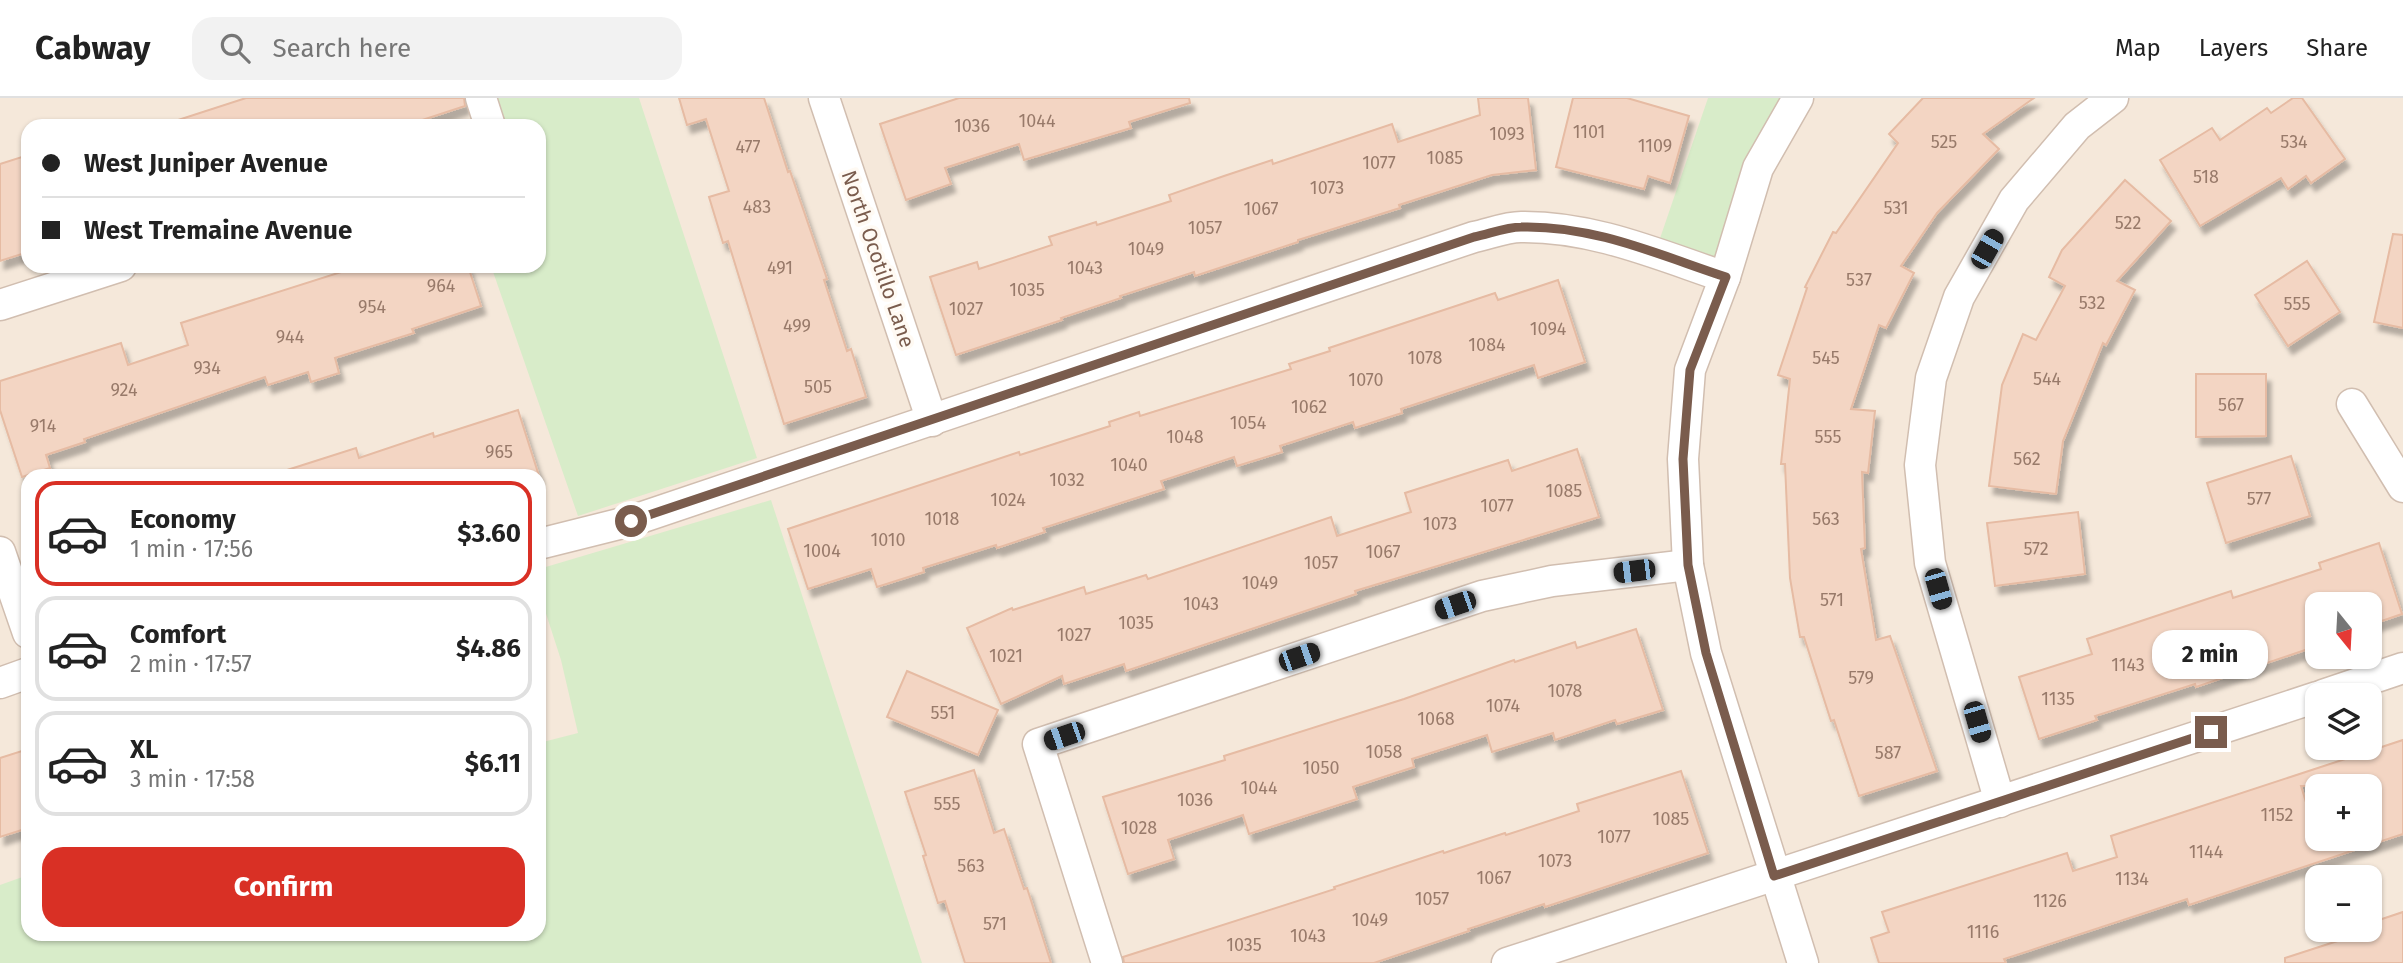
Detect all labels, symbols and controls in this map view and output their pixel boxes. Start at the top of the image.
search box [192,17,682,80]
text: Cabway [35,28,150,68]
icon: search [216,29,254,67]
text: Search here [272,33,411,64]
text: Map [2115,34,2161,62]
text: Layers [2199,34,2268,62]
text: Share [2306,34,2368,62]
house number: 1044 [1019,110,1056,132]
house number: 1036 [954,115,990,137]
house number: 1101 [1573,121,1605,143]
house number: 1093 [1489,123,1525,145]
house number: 525 [1931,131,1957,153]
house number: 534 [2280,131,2308,153]
house number: 1109 [1638,135,1672,157]
house number: 477 [735,136,761,158]
house number: 1085 [1427,147,1463,169]
text: West Juniper Avenue [84,148,328,179]
house number: 1077 [1362,152,1396,174]
house number: 518 [2193,166,2219,188]
street label: North Ocotillo Lane [836,167,920,351]
house number: 1073 [1310,177,1344,199]
house number: 483 [743,196,771,218]
house number: 531 [1883,197,1909,219]
house number: 1067 [1244,198,1278,220]
house number: 522 [2115,212,2141,234]
text: West Tremaine Avenue [84,215,352,246]
house number: 1057 [1188,217,1222,239]
car [1968,226,2007,272]
house number: 1049 [1128,238,1164,260]
house number: 491 [767,257,793,279]
house number: 1043 [1067,257,1103,279]
house number: 537 [1846,269,1872,291]
house number: 964 [427,275,456,297]
house number: 1035 [1009,279,1045,301]
house number: 532 [2079,292,2105,314]
house number: 555 [2284,293,2310,315]
house number: 954 [358,296,386,318]
house number: 1027 [949,298,983,320]
house number: 499 [783,315,811,337]
house number: 1094 [1530,318,1567,340]
house number: 944 [276,326,305,348]
house number: 1084 [1468,334,1506,356]
house number: 1078 [1407,347,1443,369]
house number: 545 [1812,347,1840,369]
house number: 934 [193,357,221,379]
house number: 544 [2033,368,2062,390]
house number: 1070 [1348,369,1384,391]
house number: 505 [804,376,832,398]
house number: 924 [110,379,138,401]
house number: 567 [2218,394,2244,416]
house number: 1062 [1291,396,1327,418]
house number: 1054 [1230,412,1267,434]
house number: 914 [30,415,57,437]
house number: 1048 [1166,426,1204,448]
house number: 555 [1815,426,1841,448]
house number: 965 [485,441,513,463]
house number: 562 [2013,448,2041,470]
house number: 1040 [1110,454,1148,476]
house number: 1032 [1049,469,1085,491]
house number: 1085 [1546,480,1582,502]
house number: 577 [2247,488,2271,510]
house number: 1024 [990,489,1026,511]
house number: 1077 [1480,495,1514,517]
icon: car [46,502,109,565]
text: Economy [130,504,236,535]
route start [615,505,647,537]
house number: 1018 [924,508,960,530]
house number: 563 [1812,508,1840,530]
house number: 1073 [1423,513,1457,535]
text: $3.60 [457,518,521,549]
house number: 1010 [870,529,906,551]
text: 1 min · 17:56 [130,535,253,563]
house number: 572 [2023,538,2049,560]
house number: 1004 [803,540,841,562]
house number: 1067 [1366,541,1400,563]
house number: 1057 [1304,552,1338,574]
car [1612,558,1657,584]
car [1923,566,1954,612]
house number: 1049 [1242,572,1278,594]
car [1432,588,1479,622]
house number: 571 [1820,589,1844,611]
north arrow [2305,592,2382,668]
map controls [2305,592,2382,942]
house number: 1043 [1183,593,1219,615]
house number: 1035 [1118,612,1154,634]
icon: car [46,617,109,680]
text: Comfort [130,619,226,650]
house number: 1027 [1057,624,1091,646]
callout: 2 min [2153,630,2269,680]
text: $4.86 [456,633,521,664]
car [1276,640,1323,674]
text: 2 min [2182,640,2238,668]
house number: 1021 [989,645,1023,667]
text: 2 min · 17:57 [130,650,252,678]
house number: 1143 [2111,654,2145,676]
house number: 579 [1848,667,1874,689]
house number: 1078 [1547,680,1583,702]
button: layers [2305,683,2382,760]
house number: 1135 [2041,688,2075,710]
house number: 1074 [1486,695,1521,717]
car [1962,699,1993,745]
house number: 551 [931,702,955,724]
house number: 1068 [1417,708,1455,730]
route end [2195,716,2227,748]
car [1041,719,1088,753]
icon: car [46,732,109,795]
text: XL [130,734,158,765]
house number: 1058 [1366,741,1402,763]
house number: 587 [1875,742,1901,764]
text: $6.11 [465,748,521,779]
house number: 1050 [1303,757,1339,779]
text: 3 min · 17:58 [130,765,255,793]
button: + [2305,774,2382,851]
house number: 1044 [1241,777,1278,799]
house number: 1036 [1177,789,1213,811]
house number: 555 [934,793,960,815]
house number: 1152 [2260,804,2294,826]
house number: 1085 [1653,808,1689,830]
house number: 1028 [1121,817,1157,839]
house number: 1077 [1597,826,1631,848]
house number: 1144 [2189,841,2224,863]
button: Confirm [42,847,525,927]
house number: 1073 [1538,850,1572,872]
house number: 563 [957,855,985,877]
button: − [2305,865,2382,942]
house number: 1067 [1477,867,1511,889]
house number: 1134 [2115,868,2149,890]
house number: 1057 [1415,888,1449,910]
house number: 1126 [2033,890,2067,912]
house number: 1049 [1352,909,1388,931]
house number: 571 [983,913,1007,935]
house number: 1116 [1967,921,1999,943]
house number: 1043 [1290,925,1326,947]
house number: 1035 [1226,934,1262,956]

